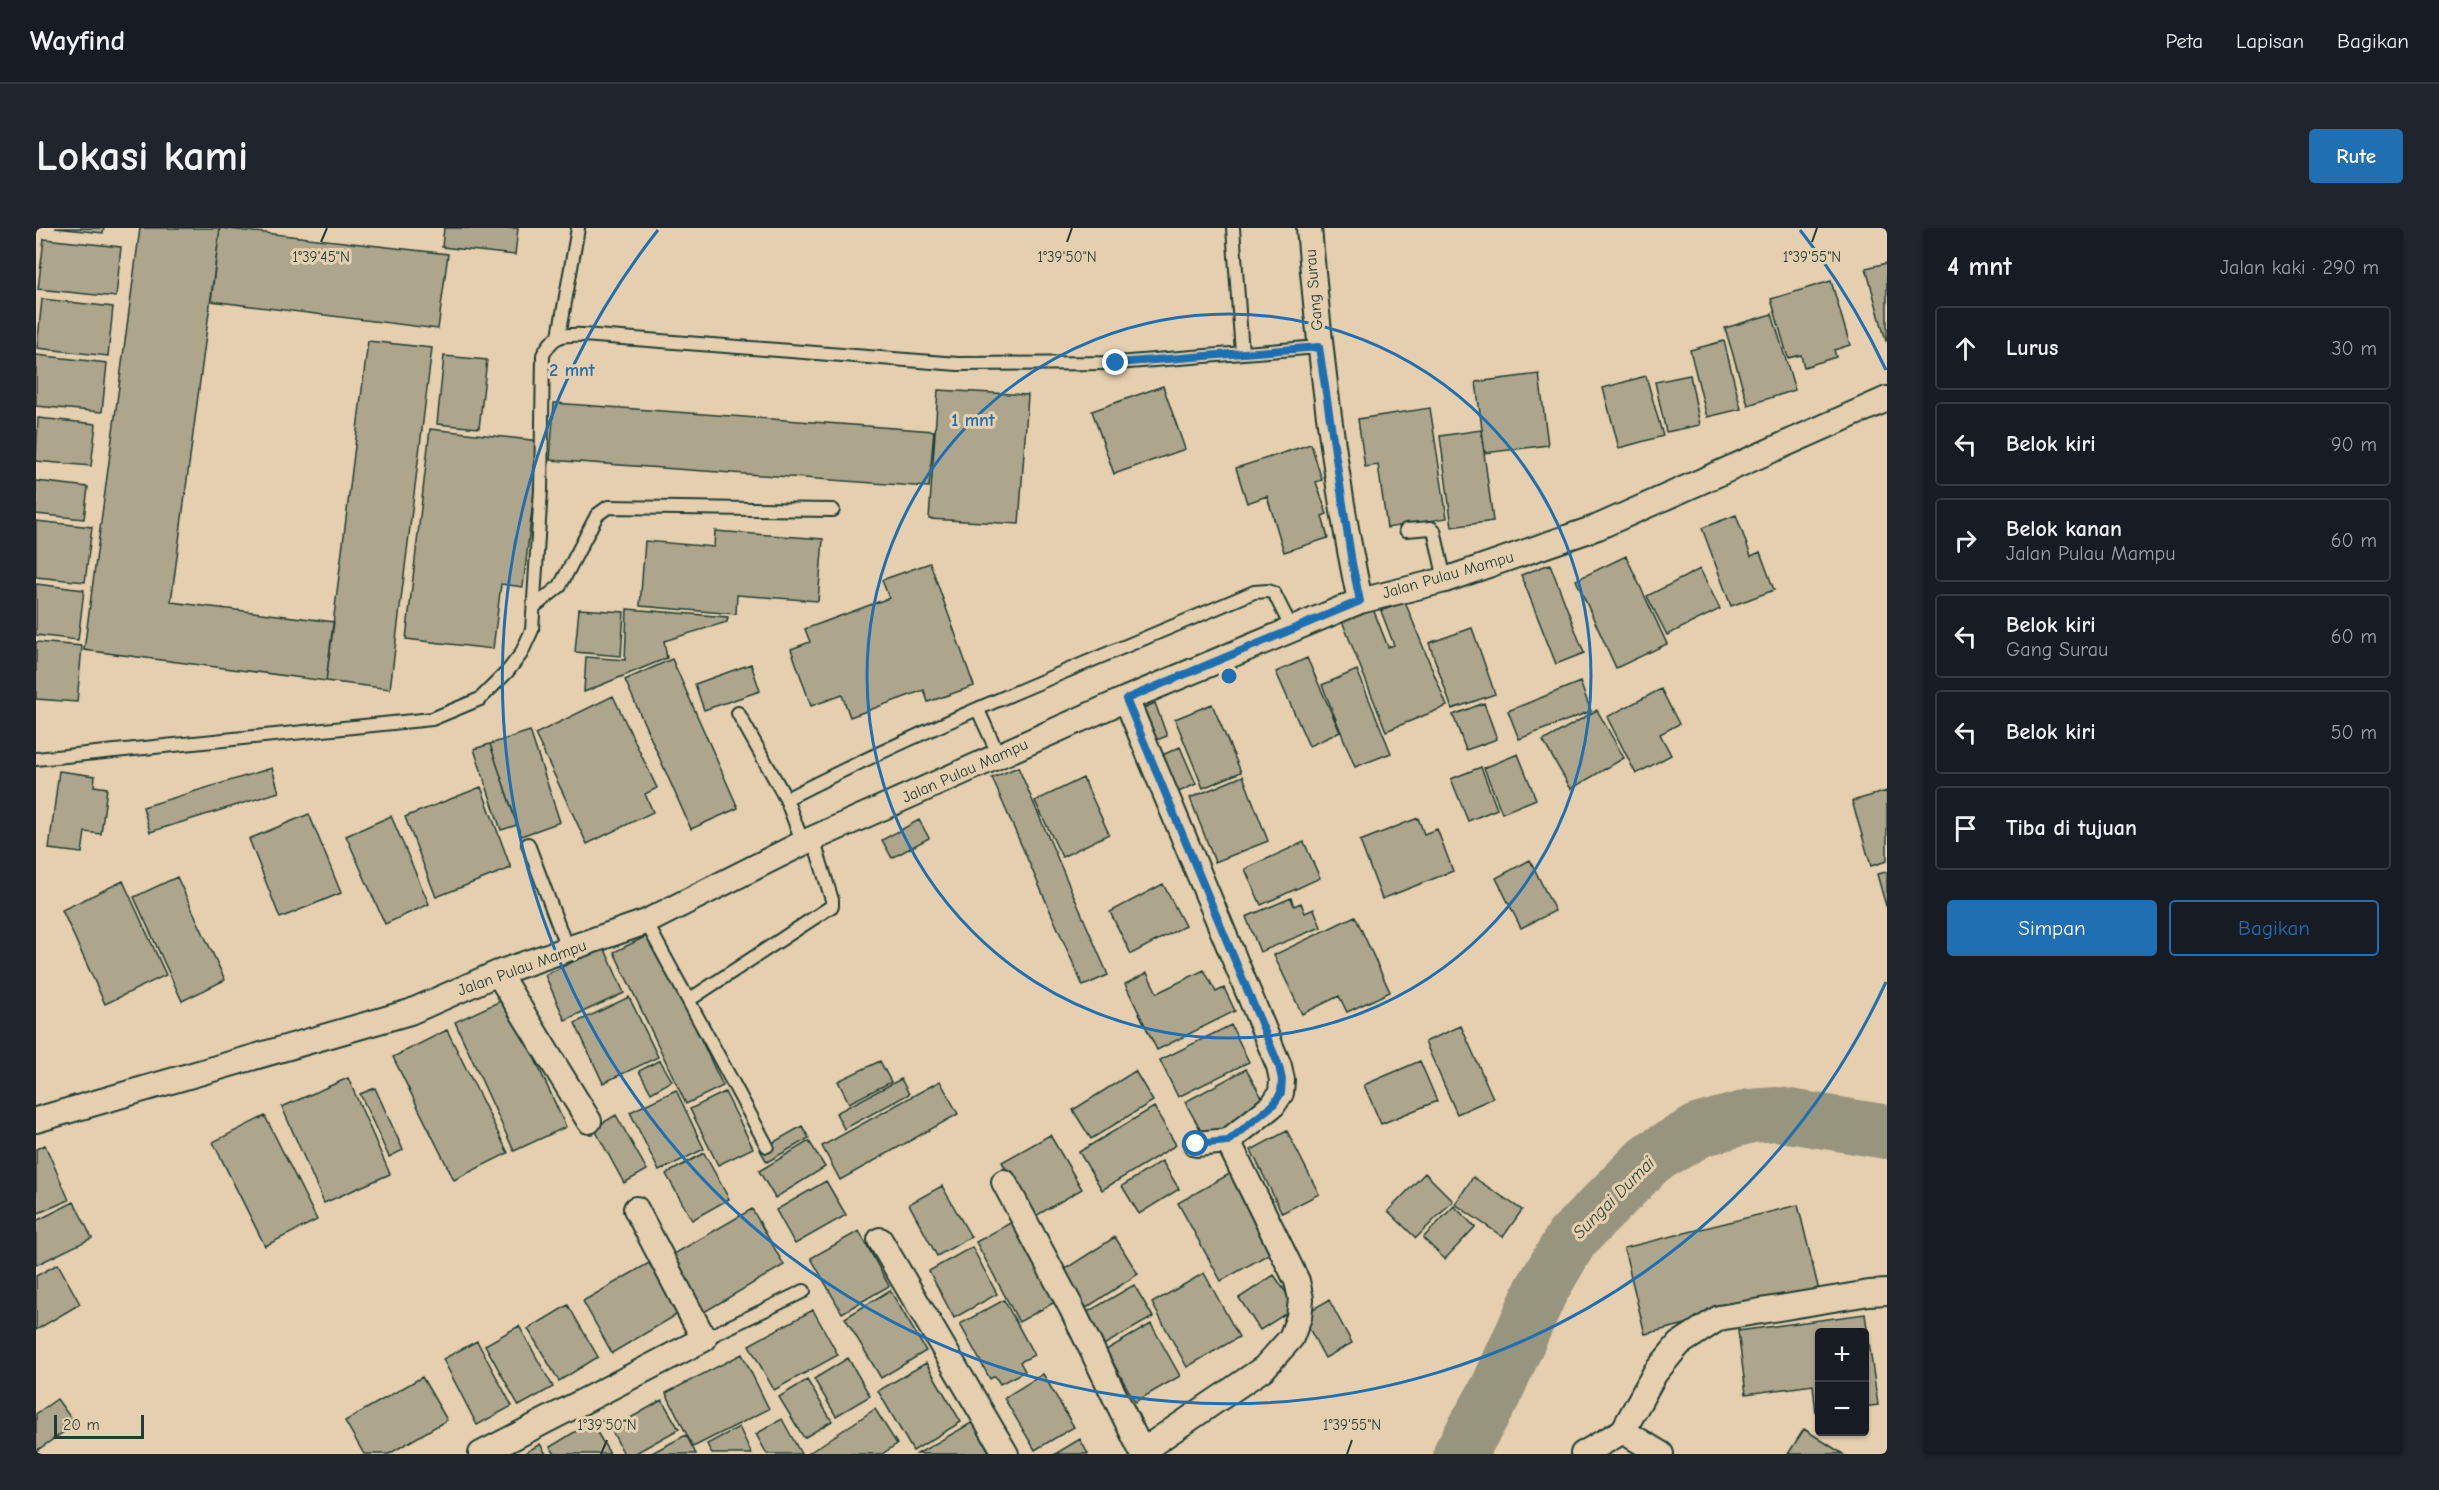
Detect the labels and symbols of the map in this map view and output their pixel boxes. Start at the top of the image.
text: 1°39'45"N [292,248,350,266]
text: 1°39'50"N [1037,248,1097,266]
street label: Gang Surau [1301,248,1327,332]
text: 1°39'55"N [1783,248,1841,266]
route end [1102,349,1128,375]
text: 2 mnt [549,360,596,381]
text: 1 mnt [951,410,996,431]
street label: Jalan Pulau Mampu [1380,548,1516,602]
centre of rings [1219,666,1239,686]
street label: Jalan Pulau Mampu [899,735,1031,807]
street label: Jalan Pulau Mampu [455,936,589,1000]
route start [1182,1130,1208,1156]
water label: Sungai Dumai [1569,1152,1660,1243]
scale bar [54,1412,144,1440]
text: 1°39'50"N [577,1416,637,1434]
text: 1°39'55"N [1323,1416,1381,1434]

